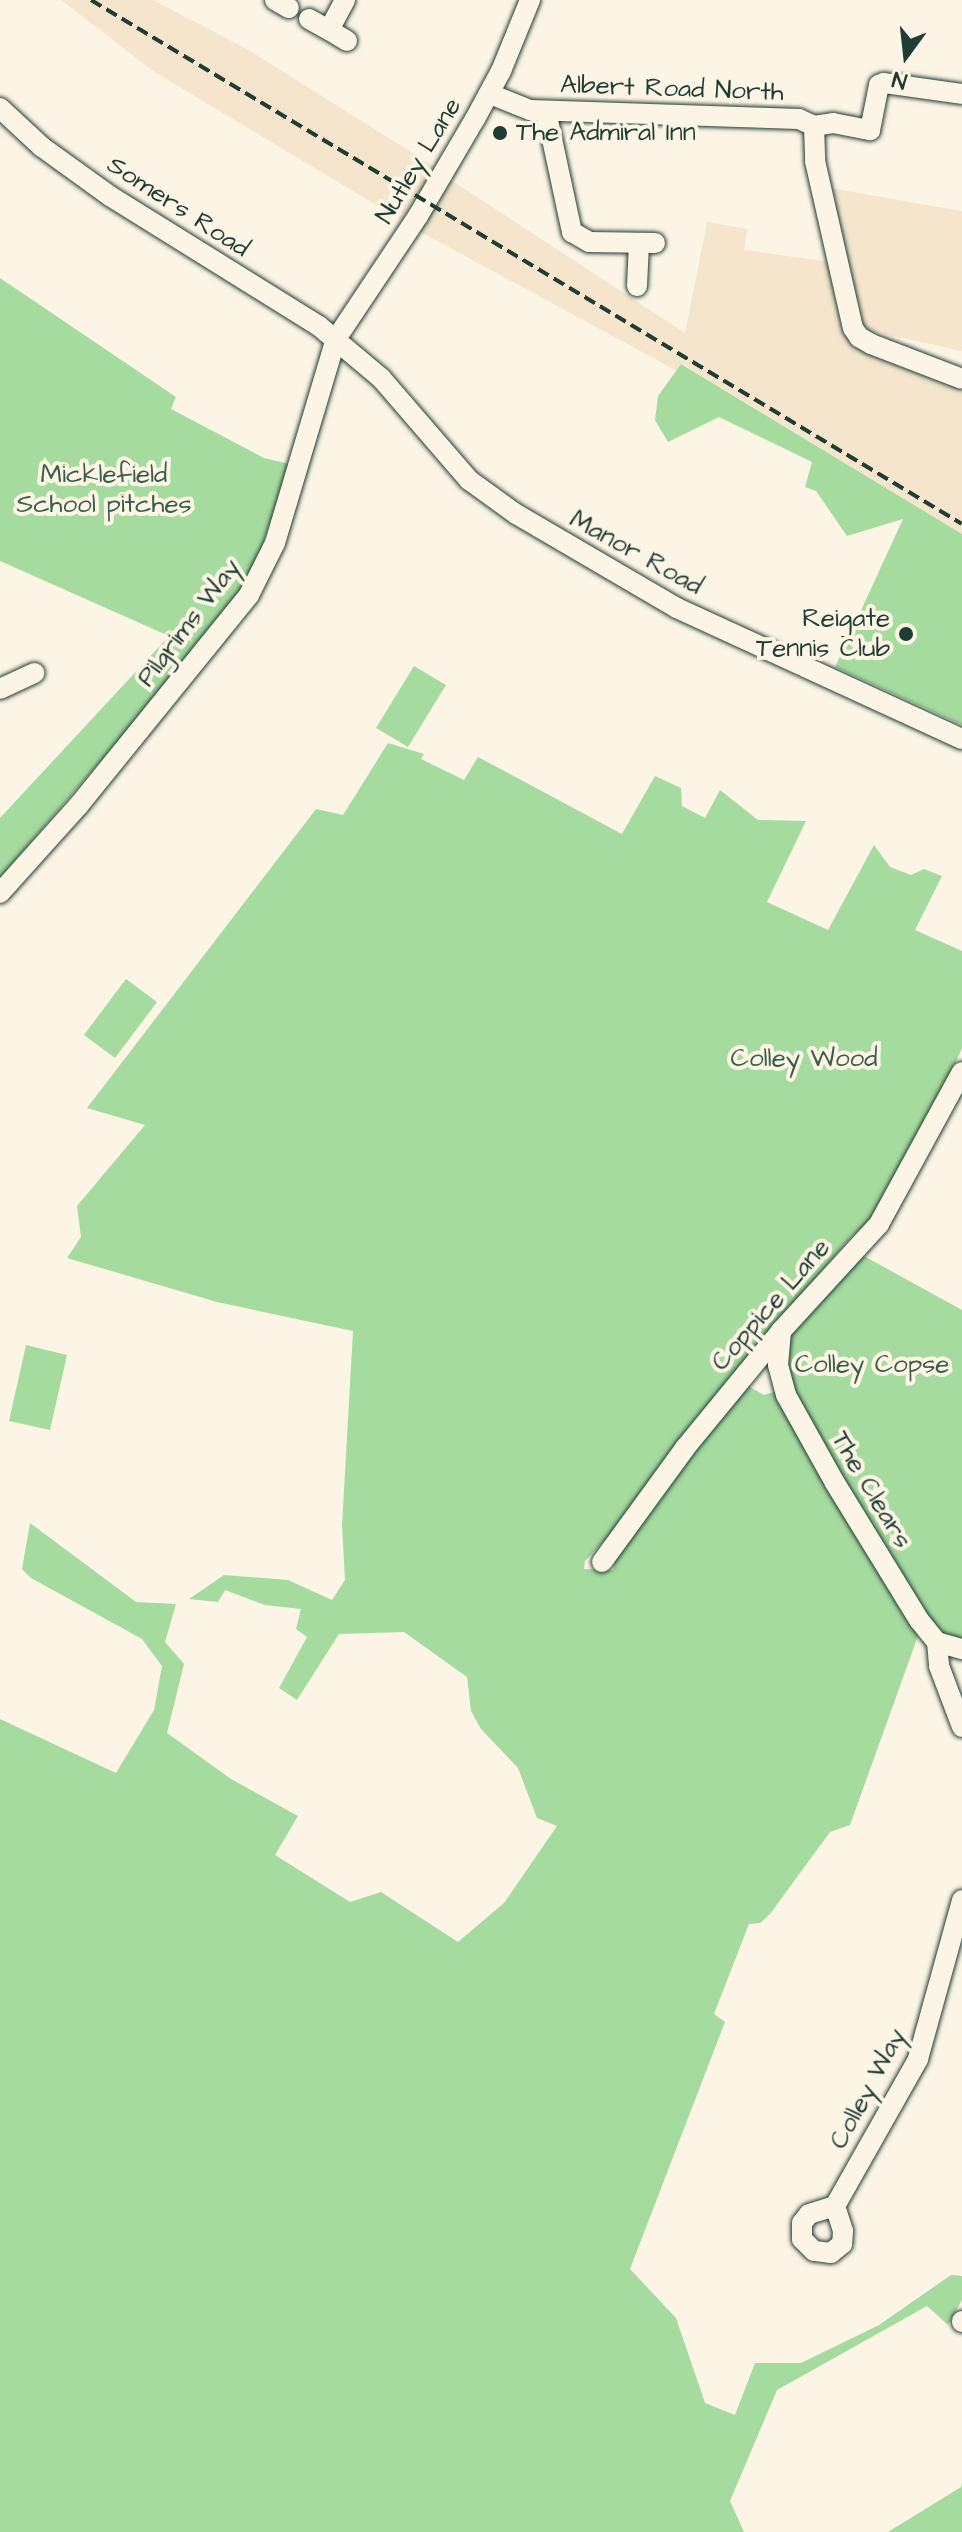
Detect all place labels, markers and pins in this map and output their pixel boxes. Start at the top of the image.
place label: The Admiral Inn [516,117,696,149]
marker: The Admiral Inn [491,124,509,142]
place label: Reigate Tennis Club [756,603,890,664]
marker: Reigate Tennis Club [897,625,915,643]

